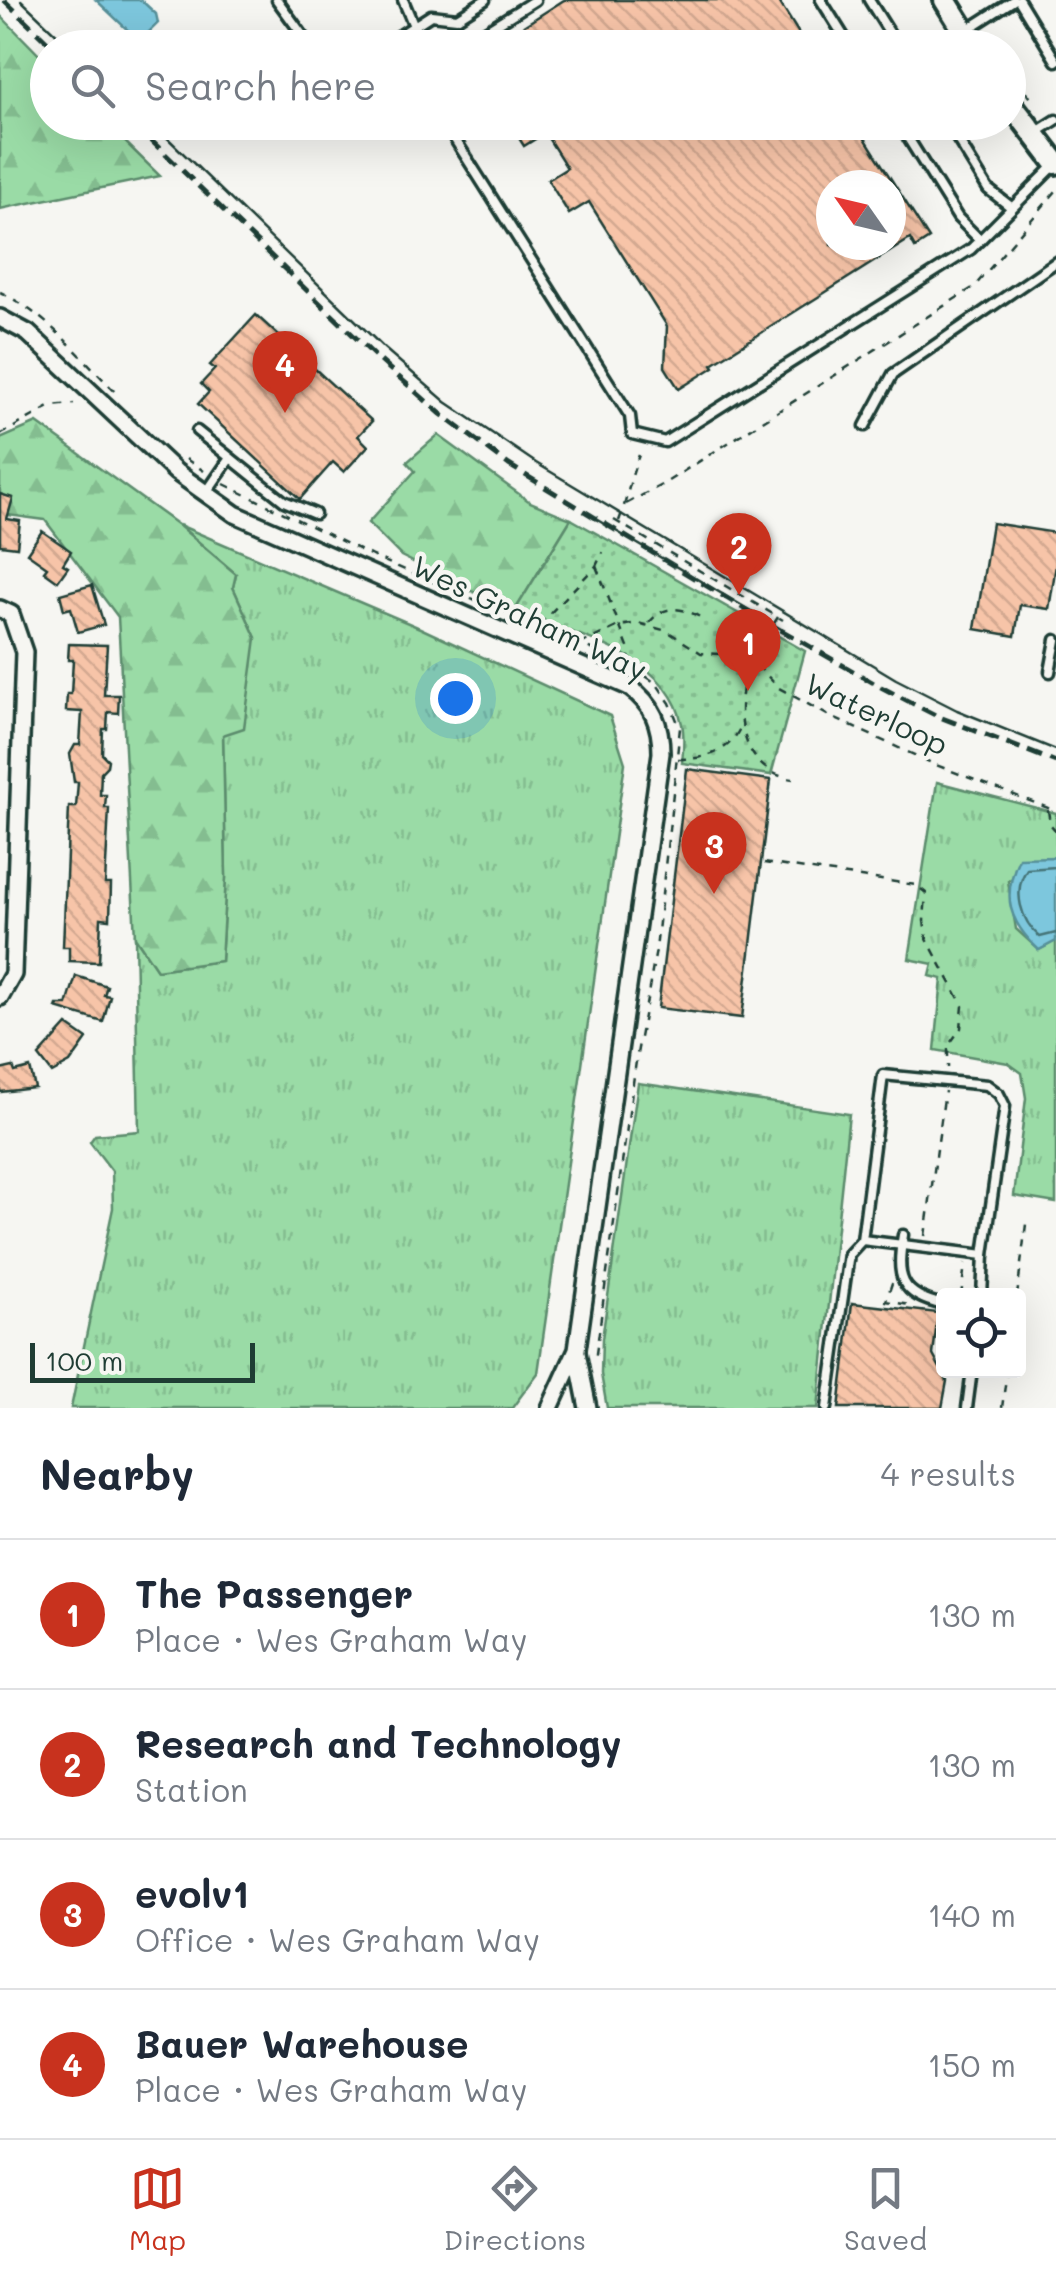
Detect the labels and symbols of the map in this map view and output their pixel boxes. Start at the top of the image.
north arrow [816,170,906,260]
pin: 4 [252,330,318,413]
pin: 2 [706,512,772,595]
street label: Wes Graham Way [406,545,654,689]
pin: 1 [716,608,780,691]
street label: Waterloop [799,662,955,764]
your location [430,673,481,724]
pin: 3 [682,812,746,894]
scale bar [30,1338,255,1382]

